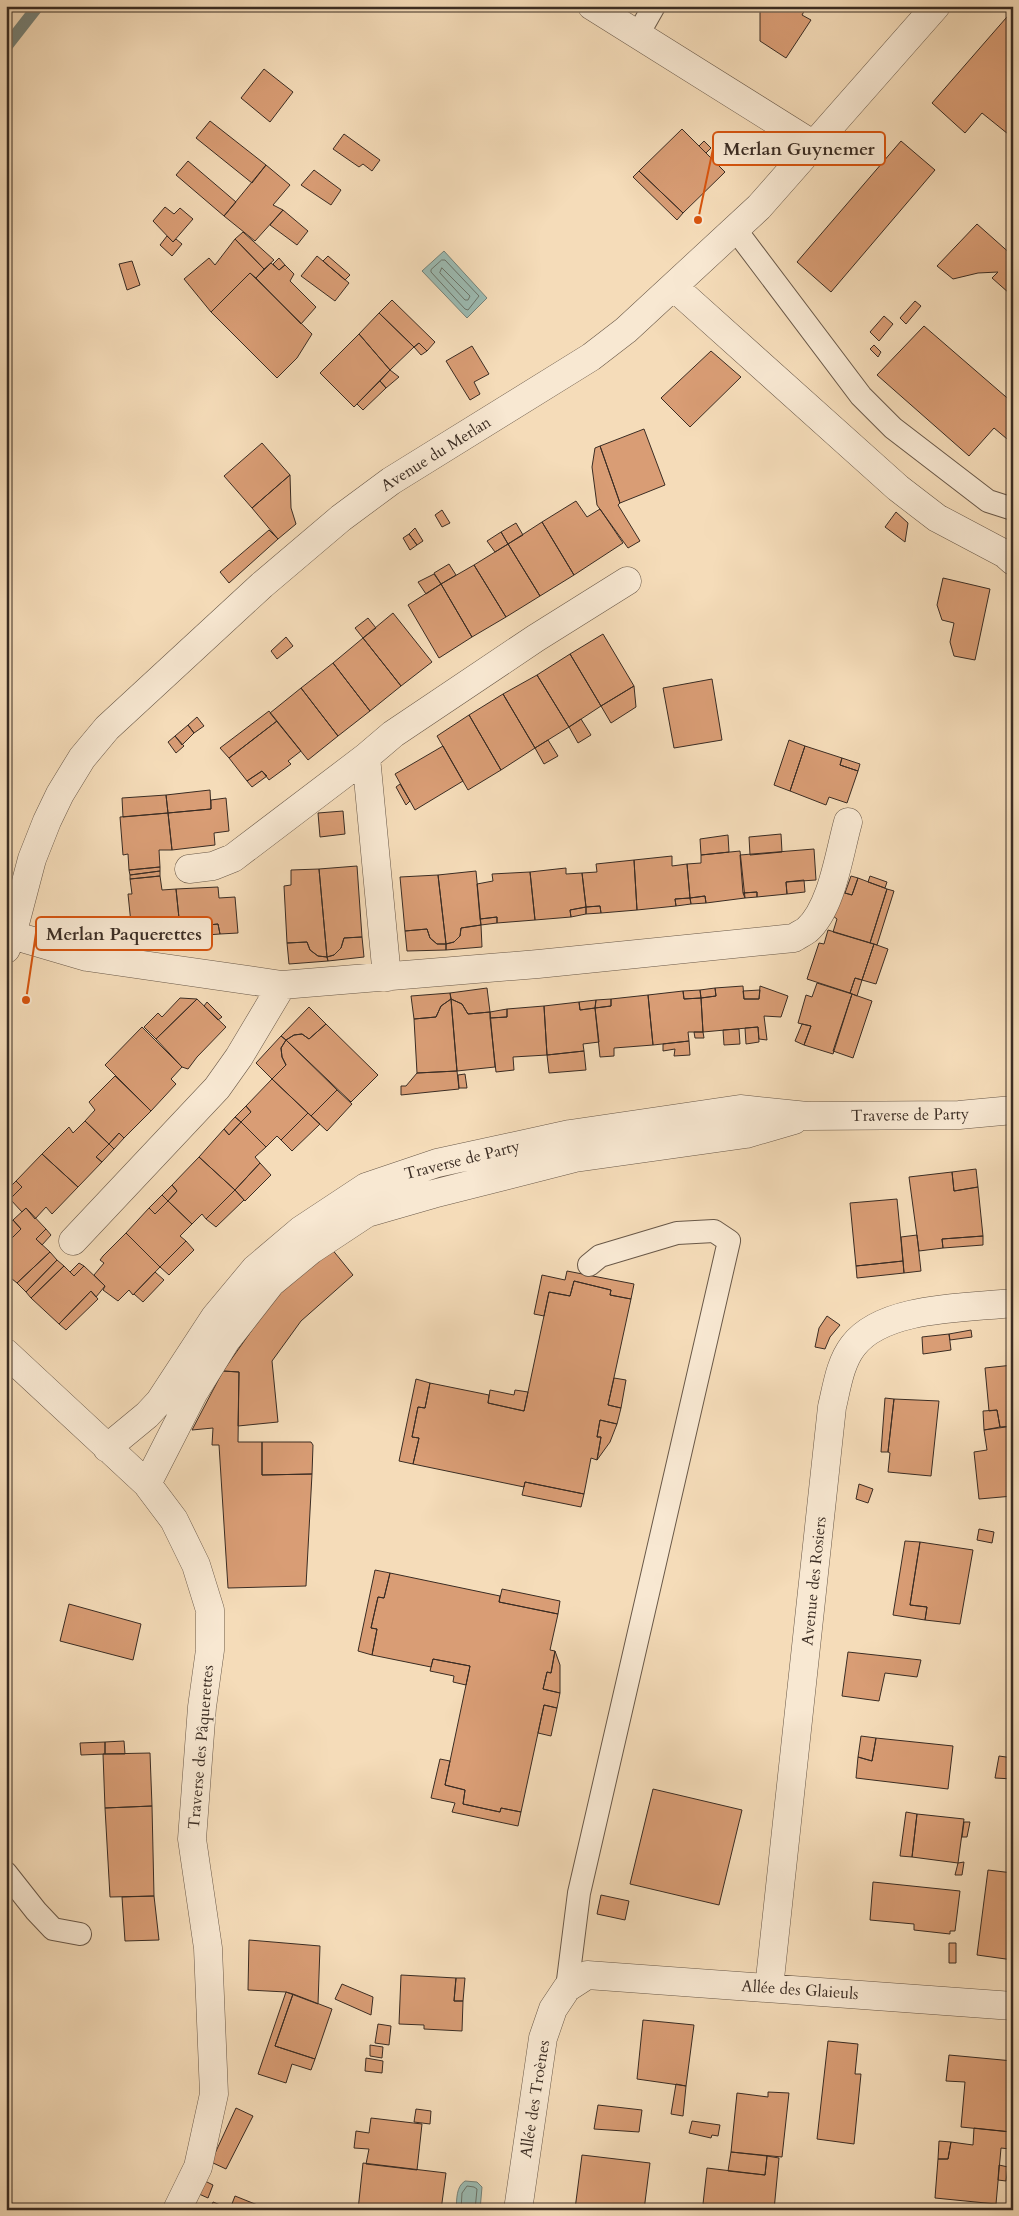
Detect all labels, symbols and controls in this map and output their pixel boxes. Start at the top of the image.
callout: Merlan Guynemer [713,132,885,165]
text: Merlan Guynemer [723,137,875,162]
street label: Avenue du Merlan [377,411,495,497]
callout: Merlan Paquerettes [36,917,212,950]
text: Merlan Paquerettes [46,922,202,947]
street label: Traverse de Party [851,1103,970,1127]
street label: Traverse de Party [402,1135,523,1185]
street label: Avenue des Rosiers [796,1515,832,1647]
street label: Traverse des Pâquerettes [183,1664,219,1830]
street label: Allée des Glaieuls [741,1975,859,2005]
street label: Allée des Troènes [515,2039,555,2159]

